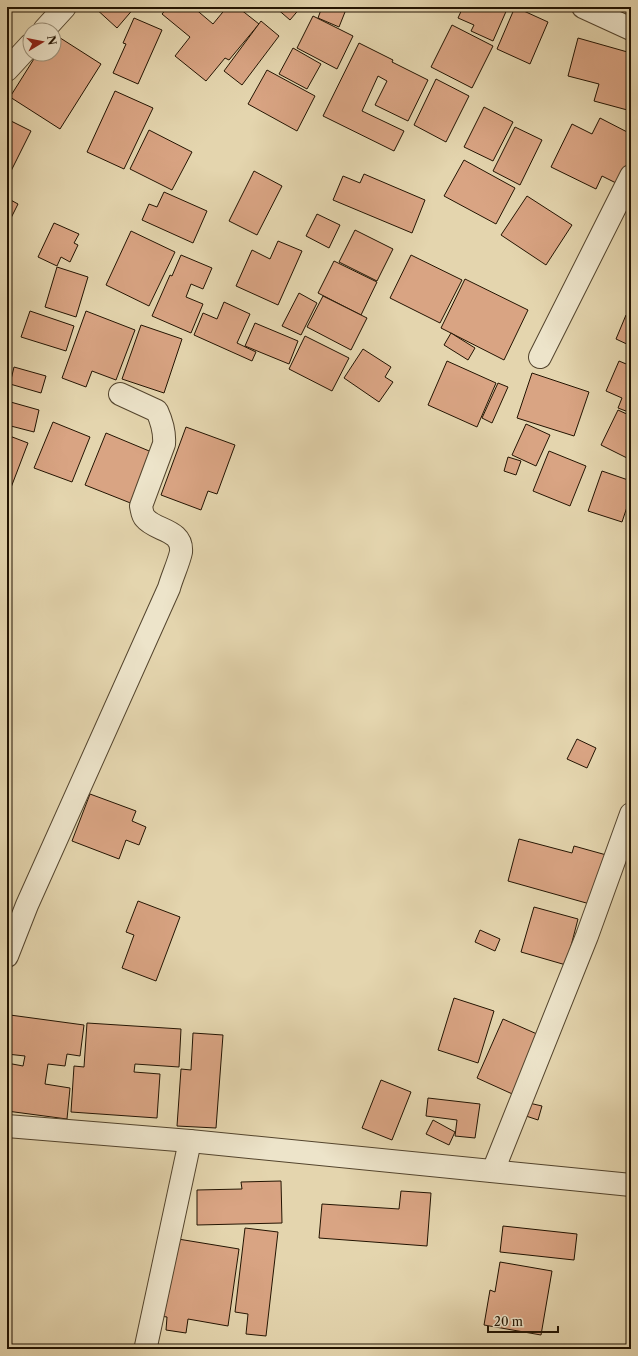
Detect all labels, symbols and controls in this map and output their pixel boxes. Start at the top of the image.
north arrow [22,22,62,62]
text: N [44,34,60,47]
scale bar [488,1308,558,1334]
text: 20 m [494,1314,523,1329]

